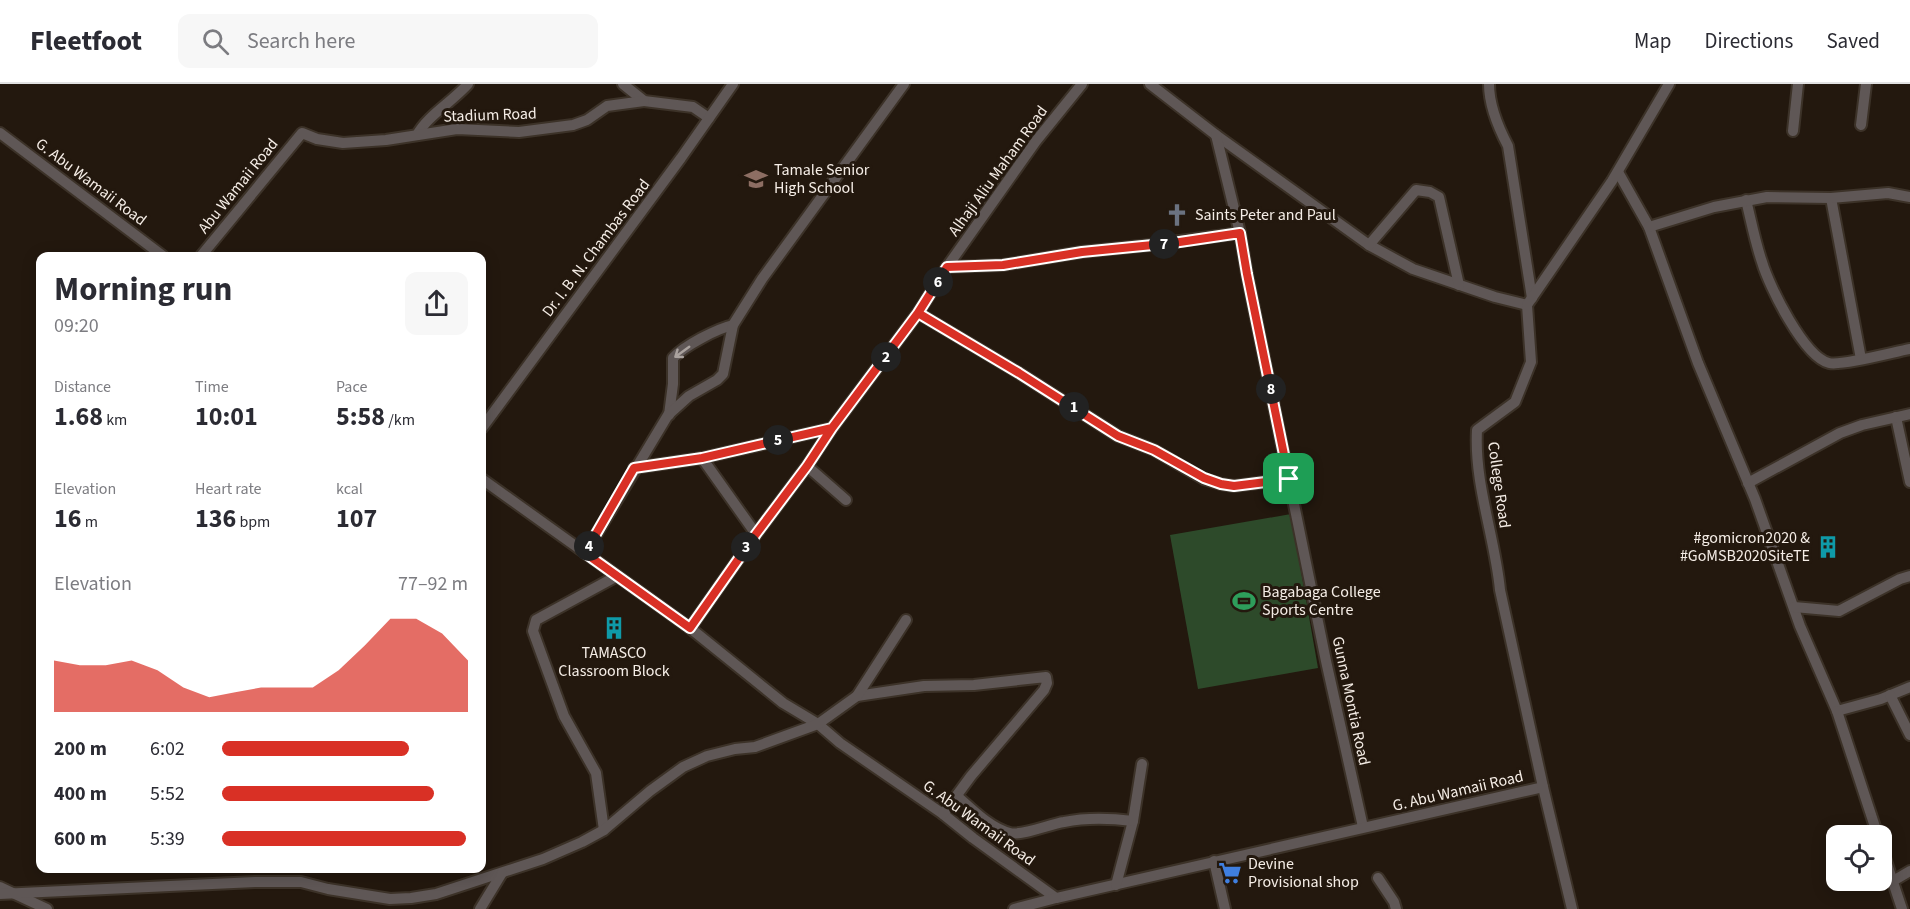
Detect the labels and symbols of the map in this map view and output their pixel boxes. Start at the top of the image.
street label: Alhaji Aliu Maham Road [943,101,1053,241]
street label: Stadium Road [443,102,537,128]
street label: G. Abu Wamaii Road [31,133,151,231]
street label: Abu Wamaii Road [193,134,283,238]
place label: Tamale Senior High School [774,159,870,199]
school or university icon: Tamale Senior High School [743,166,769,192]
street label: Dr. I. B. N. Chambas Road [537,175,655,321]
church icon: Saints Peter and Paul [1164,202,1190,228]
place label: Saints Peter and Paul [1195,204,1336,226]
pin: 7 [1149,229,1179,259]
pin: 6 [923,267,953,297]
pin: 2 [871,342,901,372]
one-way arrow [674,346,690,358]
pin: 8 [1256,374,1286,404]
pin: 1 [1059,392,1089,422]
pin: 5 [763,425,793,455]
street label: College Road [1482,440,1516,530]
pin [1263,453,1314,504]
place label: #gomicron2020 & #GoMSB2020SiteTE [1680,527,1810,567]
pin: 4 [574,531,604,561]
pin: 3 [731,532,761,562]
building icon: #gomicron2020 & #GoMSB2020SiteTE [1815,534,1841,560]
place label: Bagabaga College Sports Centre [1262,581,1381,621]
sports icon: Bagabaga College Sports Centre [1231,588,1257,614]
building icon: TAMASCO Classroom Block [601,615,627,641]
street label: Gunna Montia Road [1327,634,1375,768]
place label: TAMASCO Classroom Block [558,642,670,682]
street label: G. Abu Wamaii Road [1390,765,1526,817]
street label: G. Abu Wamaii Road [918,775,1040,871]
place label: Devine Provisional shop [1248,853,1359,893]
supermarket icon: Devine Provisional shop [1217,860,1243,886]

